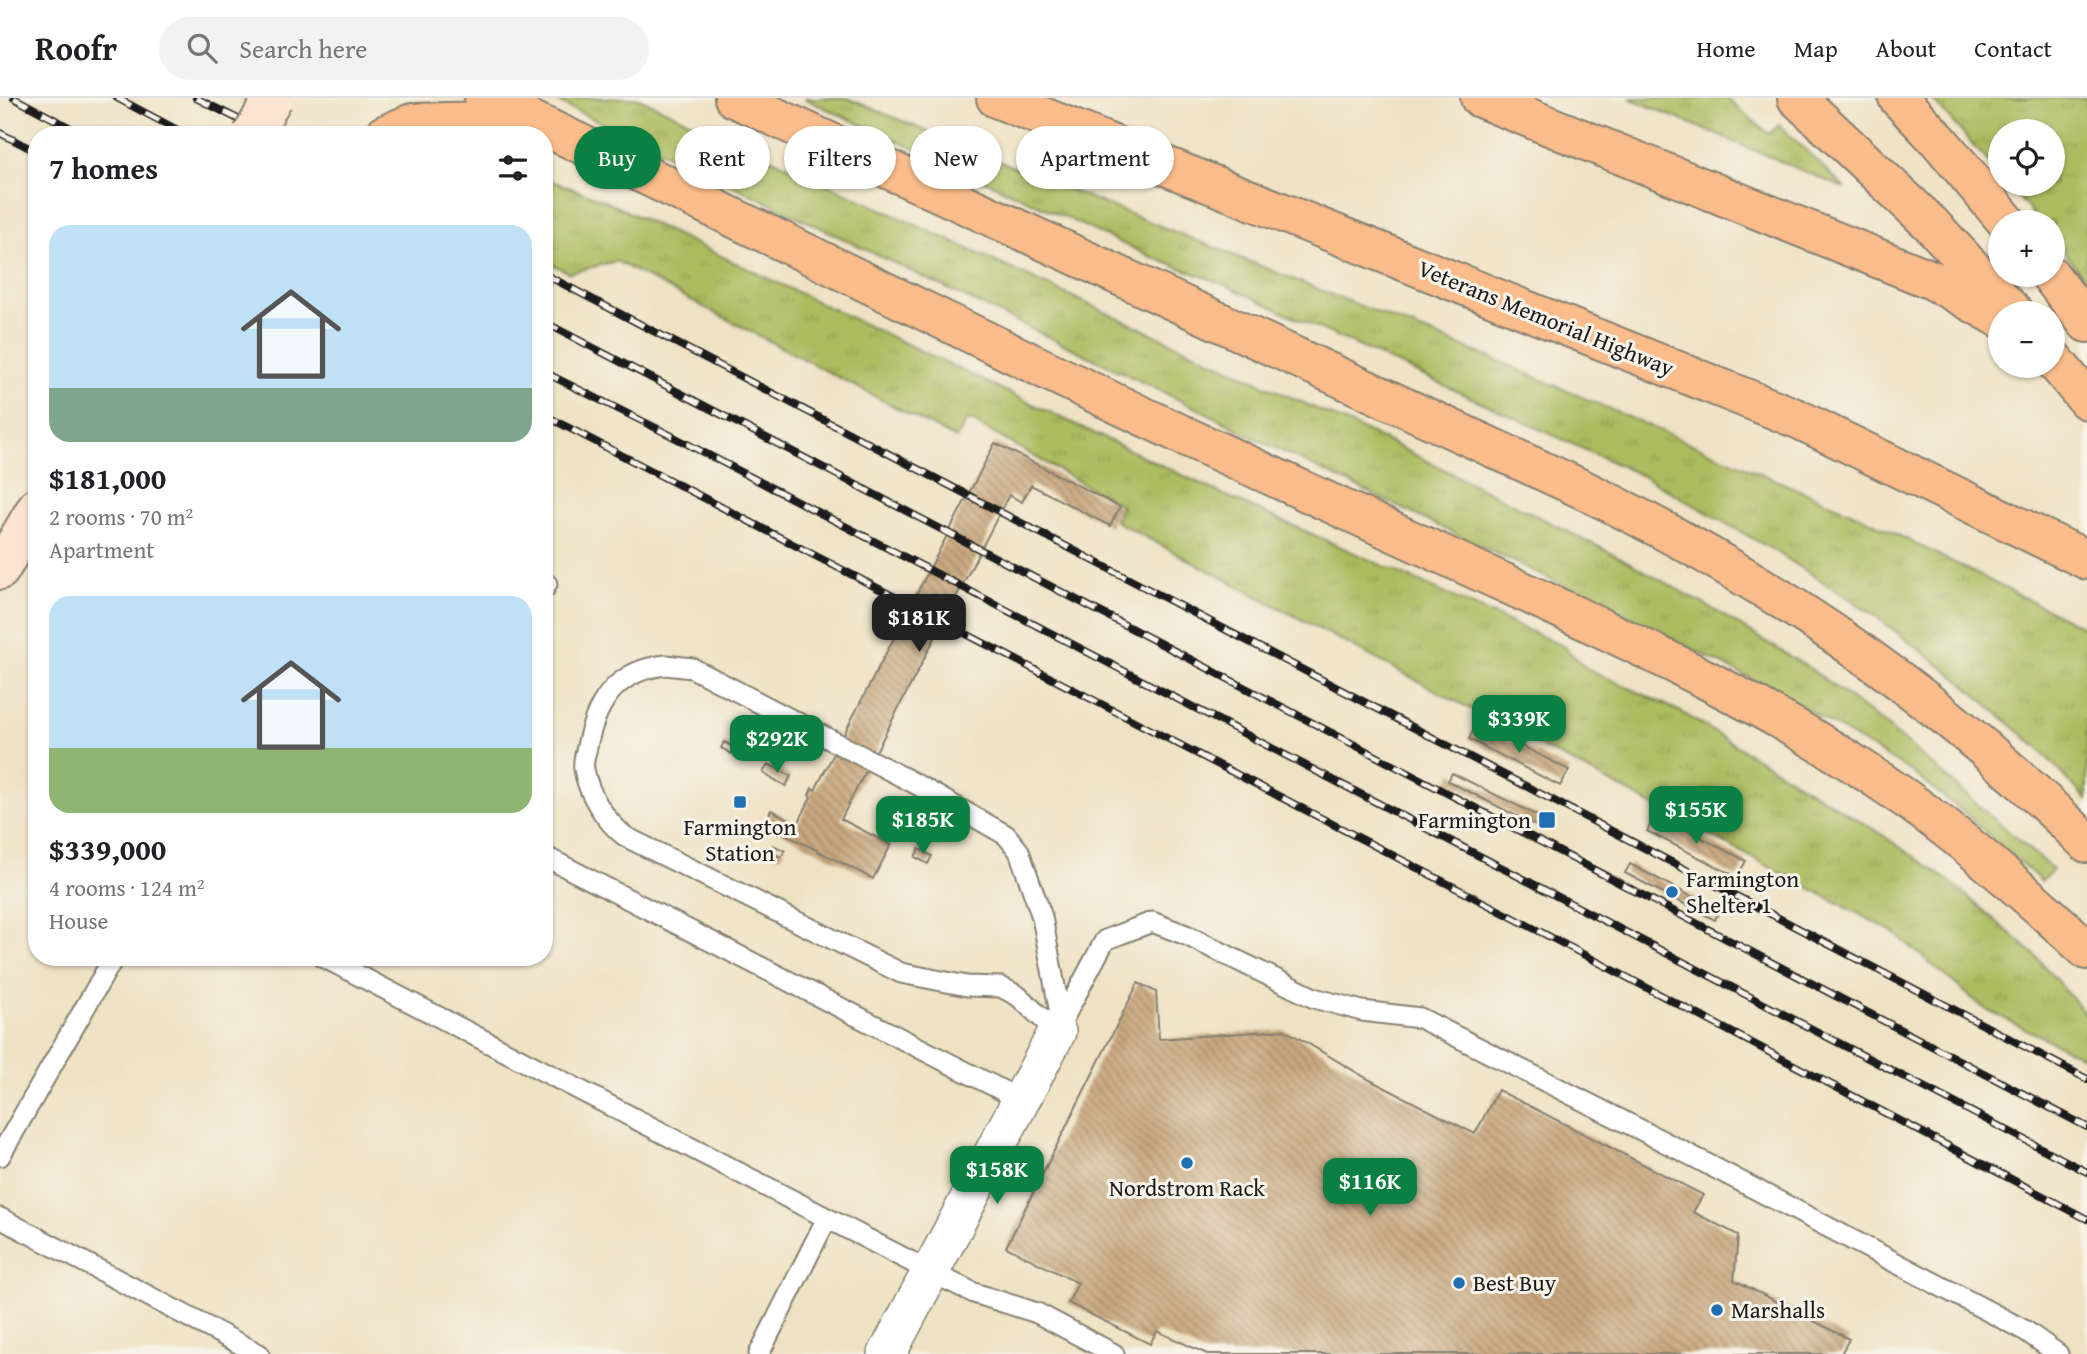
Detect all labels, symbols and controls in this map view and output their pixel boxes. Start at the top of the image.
search box [159,17,649,80]
text: Roofr [35,24,117,72]
icon: search [183,29,221,67]
text: Search here [239,29,368,68]
text: Home [1697,31,1756,66]
text: Map [1794,31,1838,66]
text: About [1876,31,1936,66]
text: Contact [1974,31,2052,66]
map controls [1988,119,2065,378]
button: locate [1988,119,2065,196]
chip: Buy [574,126,661,189]
chip: Rent [675,126,770,189]
chip: Filters [784,126,896,189]
chip: New [910,126,1002,189]
chip: Apartment [1016,126,1174,189]
text: 7 homes [49,146,158,190]
icon: filters [494,149,532,187]
button: + [1988,210,2065,287]
street label: Veterans Memorial Highway [1413,251,1680,384]
icon: home [228,271,354,397]
button: − [1988,301,2065,378]
text: $181,000 [49,456,166,500]
text: 2 rooms · 70 m² [49,500,193,533]
text: Apartment [49,533,154,566]
pin: $181K [870,594,968,654]
text: $181K [888,600,950,633]
icon: home [228,642,354,768]
pin: $339K [1470,696,1568,755]
text: $339K [1488,701,1550,734]
pin: $292K [728,716,826,775]
text: $292K [746,721,808,754]
pin: $155K [1647,786,1745,846]
text: $155K [1665,792,1727,825]
marker: Farmington Station [732,794,748,810]
pin: $185K [874,796,972,856]
text: $185K [892,802,954,835]
place label: Farmington [1418,803,1531,836]
place label: Farmington Station [683,810,797,869]
marker: Farmington [1537,810,1557,830]
text: $339,000 [49,827,166,871]
place label: Farmington Shelter 1 [1686,862,1799,921]
text: 4 rooms · 124 m² [49,871,204,904]
marker: Farmington Shelter 1 [1664,884,1680,900]
text: House [49,904,108,937]
pin: $158K [948,1146,1046,1206]
text: $158K [966,1152,1028,1185]
marker: Nordstrom Rack [1179,1155,1195,1171]
pin: $116K [1321,1158,1419,1218]
text: $116K [1339,1164,1401,1197]
place label: Nordstrom Rack [1109,1171,1265,1204]
place label: Best Buy [1473,1266,1557,1299]
marker: Best Buy [1451,1275,1467,1291]
place label: Marshalls [1731,1293,1825,1326]
marker: Marshalls [1709,1302,1725,1318]

